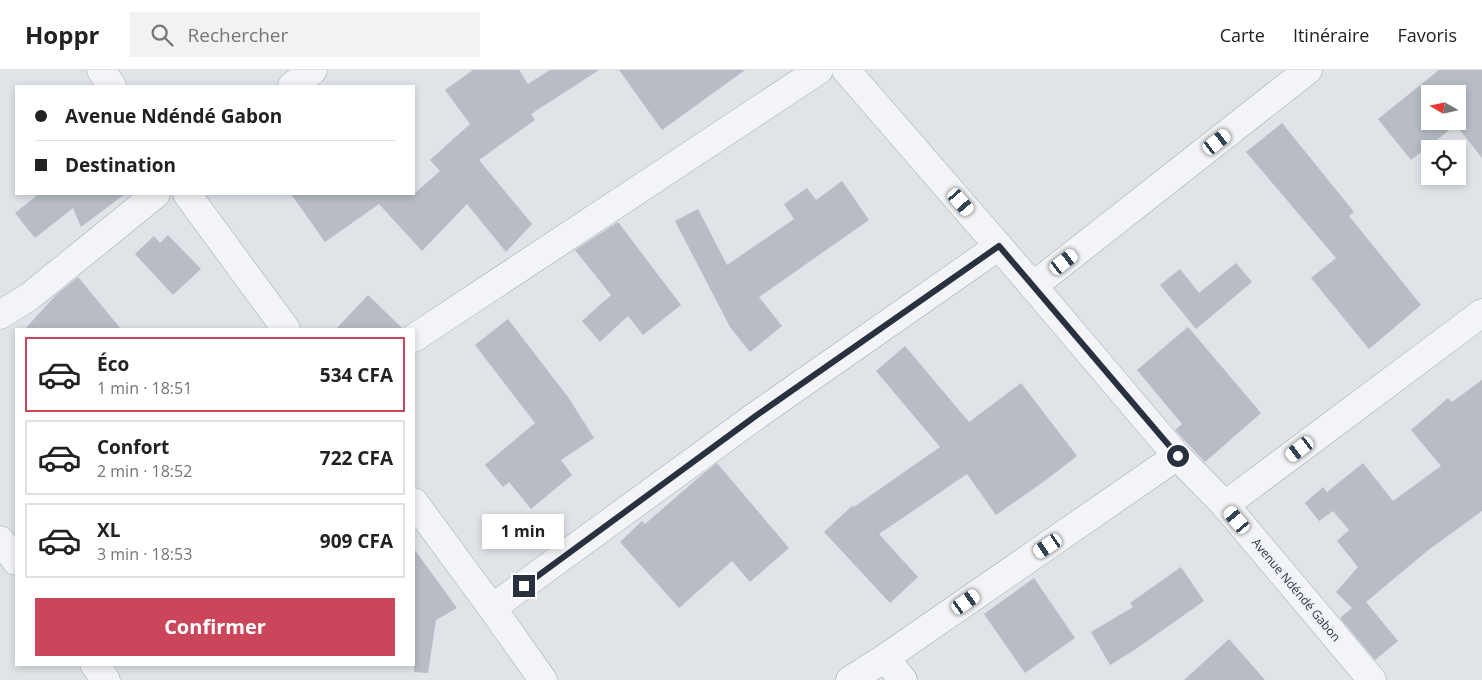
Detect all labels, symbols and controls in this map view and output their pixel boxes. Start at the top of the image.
search box [130,12,480,57]
text: Hoppr [25,18,100,51]
icon: search [148,21,176,49]
text: Rechercher [188,22,288,48]
text: Carte [1220,23,1265,47]
text: Itinéraire [1293,23,1369,47]
text: Favoris [1397,23,1457,47]
north arrow [1421,85,1466,130]
map controls [1421,85,1466,185]
text: Avenue Ndéndé Gabon [65,103,282,129]
car [1200,127,1233,157]
button: locate [1421,140,1466,185]
text: Destination [65,152,176,178]
car [945,186,976,218]
car [1047,247,1080,277]
text: Éco [97,351,129,377]
icon: car [37,352,82,397]
text: 534 CFA [320,362,393,388]
text: 1 min · 18:51 [97,377,192,399]
text: Confort [97,434,169,460]
car [1283,434,1316,464]
icon: car [37,435,82,480]
text: 722 CFA [320,445,393,471]
route start [1167,445,1189,467]
text: 2 min · 18:52 [97,460,192,482]
car [1221,504,1252,536]
callout: 1 min [483,514,565,548]
text: XL [97,517,120,543]
icon: car [37,518,82,563]
text: 1 min [501,520,545,542]
text: 909 CFA [320,528,393,554]
car [1031,531,1064,561]
street label: Avenue Ndéndé Gabon [1248,534,1345,645]
text: 3 min · 18:53 [97,543,192,565]
route end [513,575,535,597]
car [949,587,982,617]
button: Confirmer [35,598,395,656]

